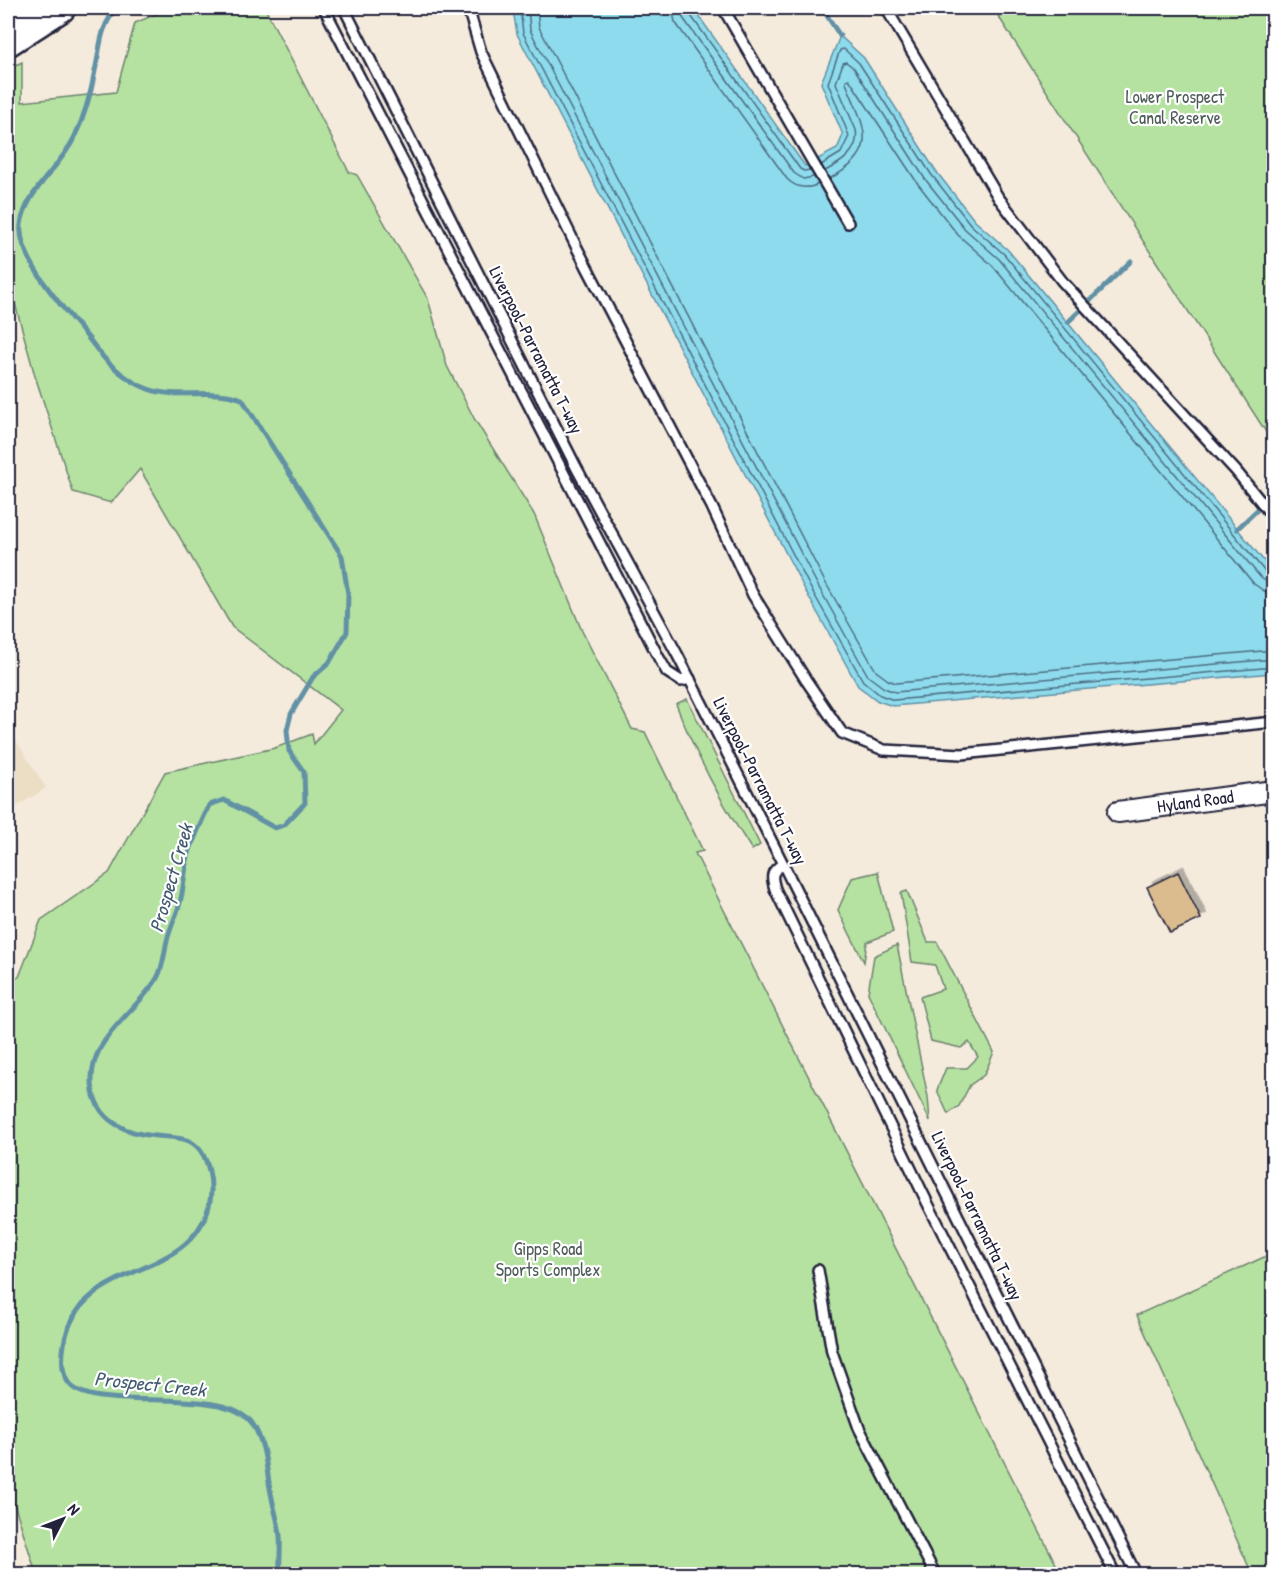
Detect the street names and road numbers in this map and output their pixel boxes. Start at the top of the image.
street label: Liverpool–Parramatta T-way [483,262,590,438]
street label: Liverpool–Parramatta T-way [707,693,814,869]
street label: Hyland Road [1156,784,1235,819]
street label: Liverpool–Parramatta T-way [926,1127,1029,1305]

